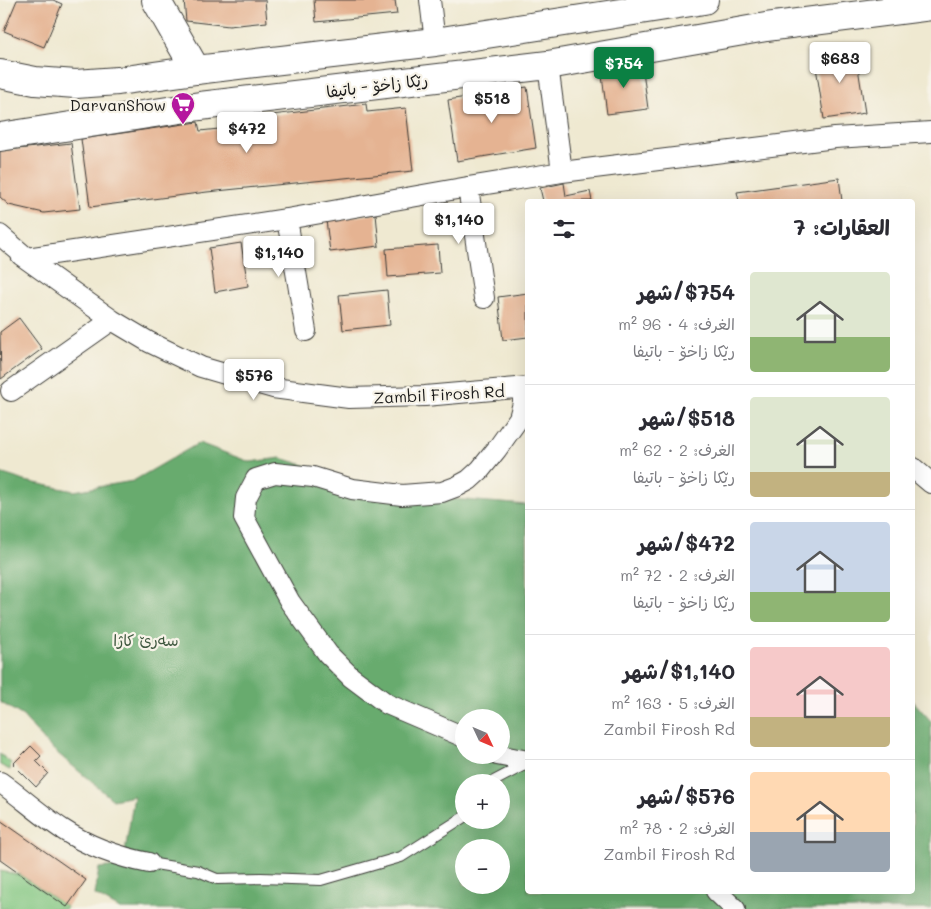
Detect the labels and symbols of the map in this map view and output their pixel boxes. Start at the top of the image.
pin: $683 [810,42,870,84]
pin: $754 [594,46,654,89]
street label: رێکا زاخۆ - باتیفا [325,68,429,103]
pin: $518 [462,82,522,124]
supermarket icon: DarvanShow [170,91,196,125]
place label: DarvanShow [70,94,166,115]
pin: $472 [217,112,277,154]
pin: $1,140 [418,202,500,245]
pin: $1,140 [238,236,320,278]
pin: $576 [224,358,284,401]
street label: Zambil Firosh Rd [373,380,505,408]
park label: سەرێ کاژا [113,629,179,650]
north arrow [455,709,510,764]

